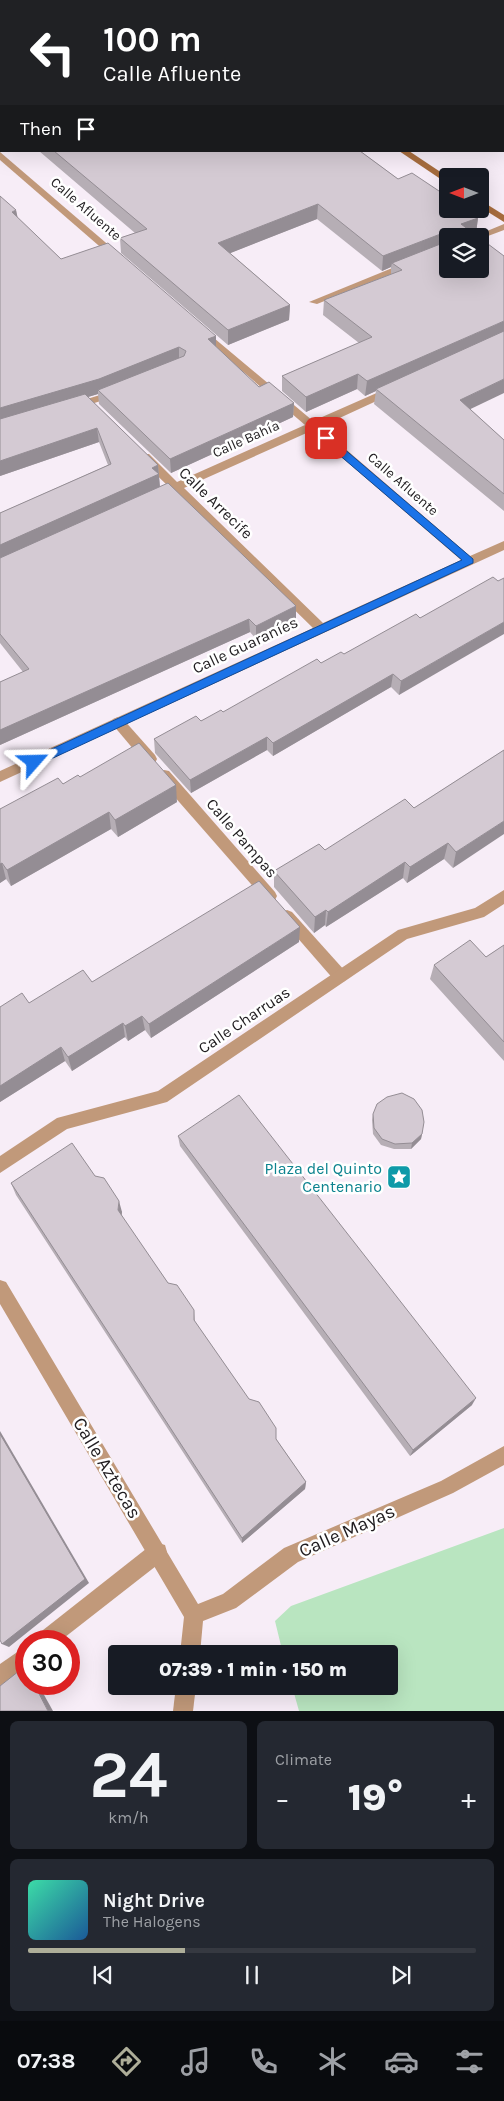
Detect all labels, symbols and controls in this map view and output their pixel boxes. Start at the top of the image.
text: 100 m [103,19,202,60]
icon: left [20,20,85,85]
text: Calle Afluente [103,61,241,87]
icon: arrive [72,115,100,143]
text: Then [20,118,62,140]
north arrow [439,168,489,218]
map controls [439,168,489,278]
street label: Calle Afluente [47,174,125,244]
button: layers [439,228,489,278]
street label: Calle Bahía [210,417,282,461]
pin [305,417,347,459]
icon: arrive [312,424,340,452]
street label: Calle Afluente [364,449,442,519]
street label: Calle Arrecife [175,463,257,543]
street label: Calle Guaraníes [189,612,301,678]
position arrow [7,735,59,787]
street label: Calle Pampas [202,794,282,882]
street label: Calle Charruas [195,982,293,1058]
place label: Plaza del Quinto Centenario [264,1159,382,1196]
place icon: Plaza del Quinto Centenario [386,1164,412,1190]
street label: Calle Aztecas [68,1413,146,1523]
street label: Calle Mayas [296,1500,398,1562]
speed limit sign: 30 [15,1630,80,1695]
text: 07:39 · 1 min · 150 m [159,1659,347,1681]
text: 24 [89,1737,168,1813]
text: Climate [275,1750,332,1769]
text: 19° [348,1775,403,1820]
text: − [275,1782,290,1815]
text: + [461,1782,476,1815]
text: km/h [108,1808,149,1827]
text: Night Drive [103,1890,205,1912]
text: The Halogens [103,1912,201,1931]
icon: previous [89,1961,117,1989]
icon: pause [238,1961,266,1989]
icon: next [387,1961,415,1989]
icon: directions [109,2044,144,2079]
icon: music [178,2044,213,2079]
icon: phone [246,2044,281,2079]
icon: climate [315,2044,350,2079]
icon: car [384,2044,419,2079]
icon: filters [452,2044,487,2079]
text: 07:38 [17,2048,76,2074]

